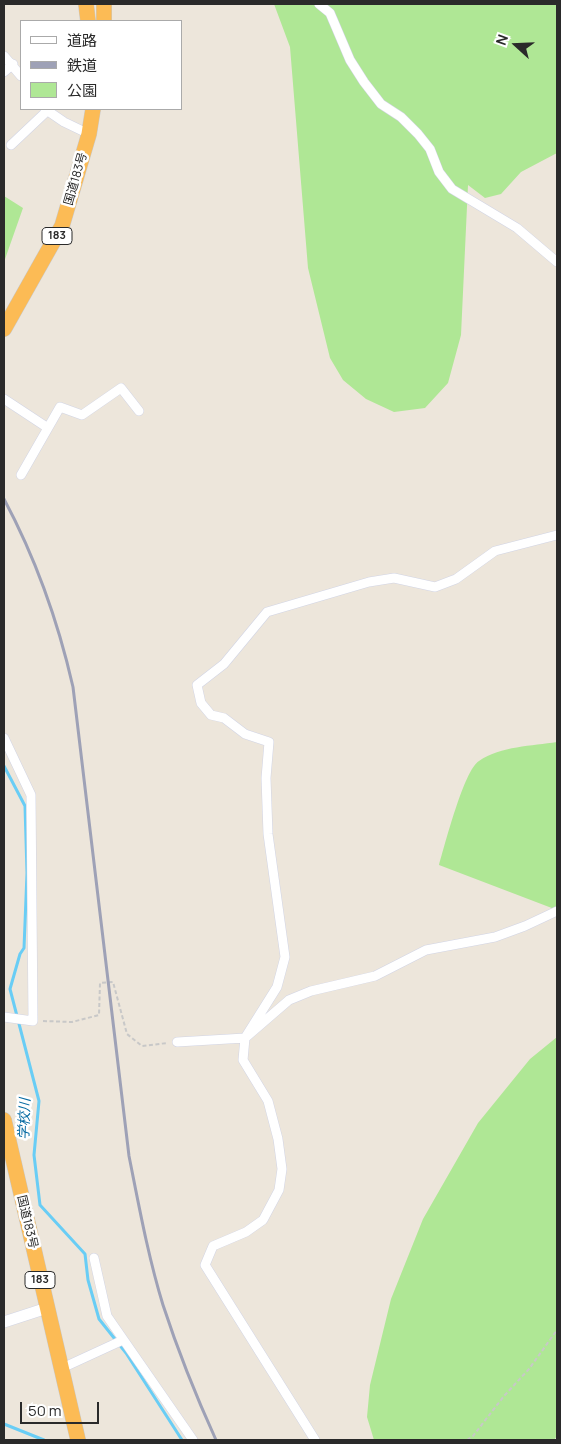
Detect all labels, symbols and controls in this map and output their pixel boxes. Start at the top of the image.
legend [20,20,182,110]
north arrow [491,20,541,70]
text: 道路 [67,30,97,51]
text: N [491,32,512,48]
text: 鉄道 [67,55,97,76]
text: 公園 [67,80,97,101]
street label: 国道183号 [62,151,90,207]
road number: 183 [42,228,72,245]
water label: 学校川 [16,1098,34,1140]
street label: 国道183号 [14,1194,40,1250]
road number: 183 [25,1272,55,1288]
scale bar [22,1392,101,1424]
text: 50 m [28,1400,62,1421]

